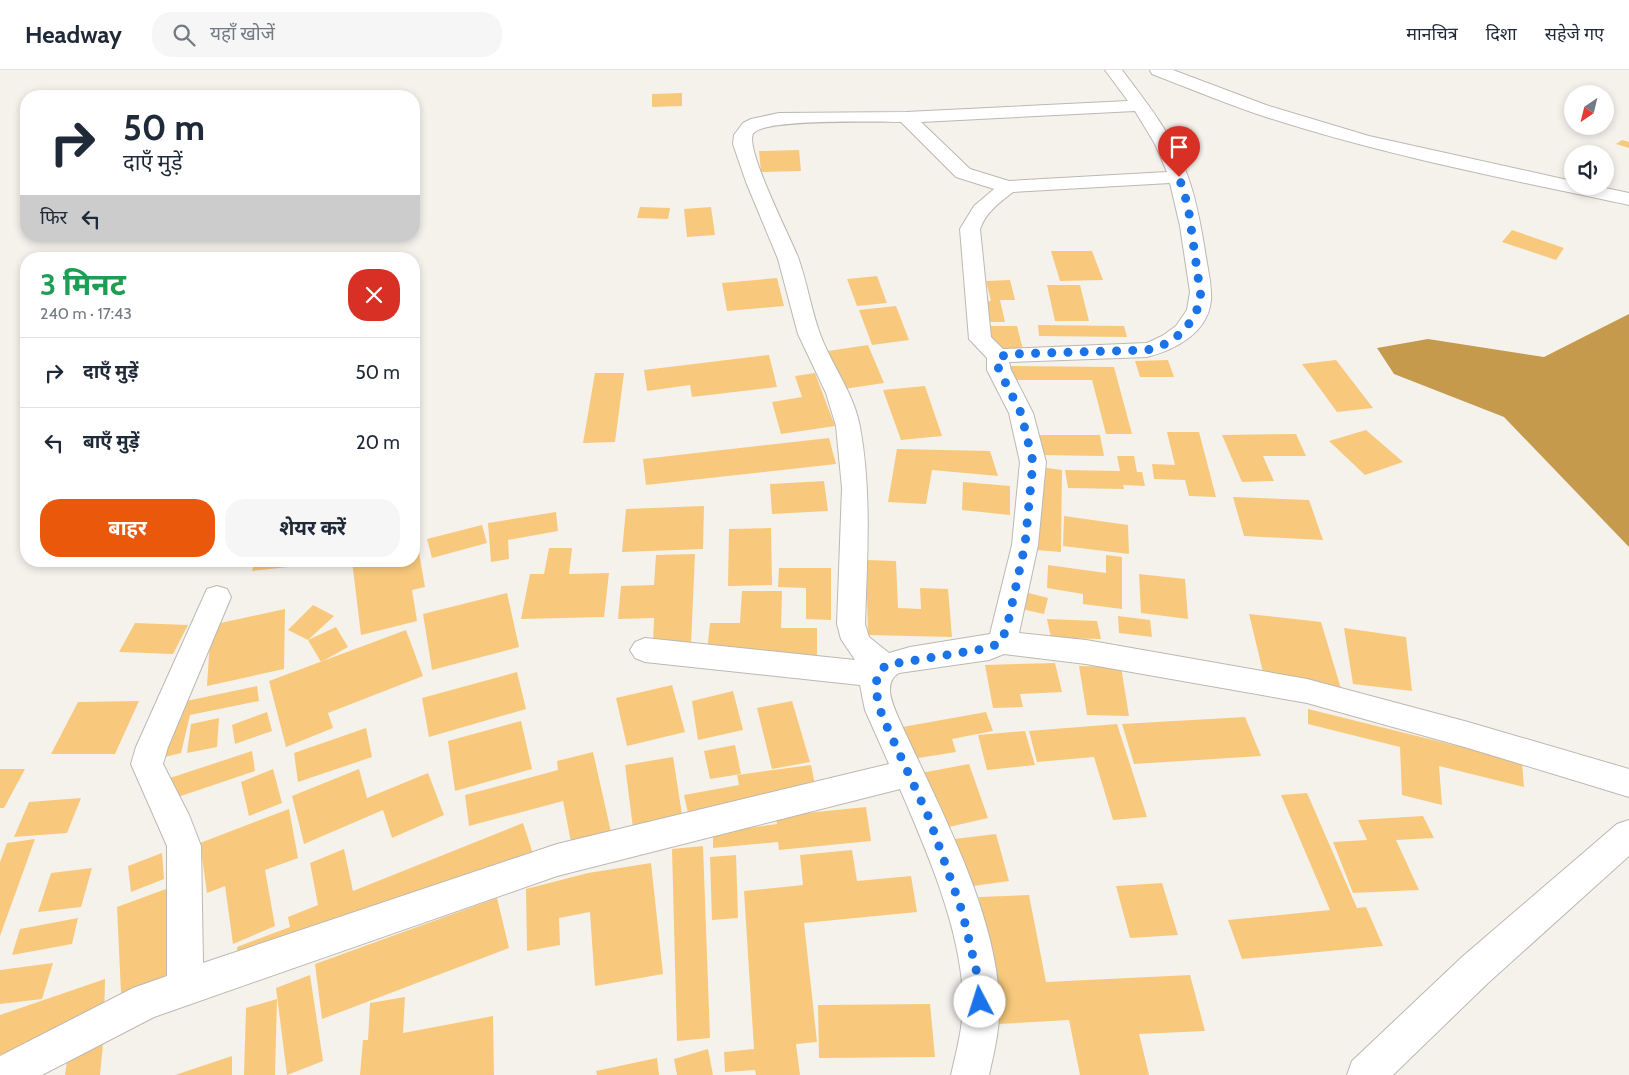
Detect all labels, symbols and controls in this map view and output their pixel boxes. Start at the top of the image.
search box [152,12,502,57]
text: Headway [25,20,122,49]
icon: search [170,21,198,49]
text: यहाँ खोजें [210,22,275,45]
text: मानचित्र [1406,23,1458,45]
text: दिशा [1486,23,1517,45]
text: सहेजे गए [1545,23,1604,45]
north arrow [1564,85,1614,135]
map controls [1564,85,1614,195]
text: 50 m [123,106,205,149]
icon: right [40,110,105,175]
pin [1158,126,1200,177]
icon: arrive [1165,133,1193,161]
button: sound [1564,145,1614,195]
text: दाएँ मुड़ें [123,149,182,176]
icon: left [77,205,105,233]
text: फिर [40,206,67,229]
text: 3 मिनट [40,266,126,303]
button: close [348,269,400,321]
text: 240 m · 17:43 [40,304,132,323]
icon: right [40,359,68,387]
text: दाएँ मुड़ें [83,360,138,383]
text: 50 m [356,361,400,384]
icon: left [40,429,68,457]
text: बाएँ मुड़ें [83,430,139,453]
text: 20 m [356,431,400,454]
button: बाहर [40,499,215,557]
button: शेयर करें [225,499,400,557]
position arrow [953,975,1005,1027]

